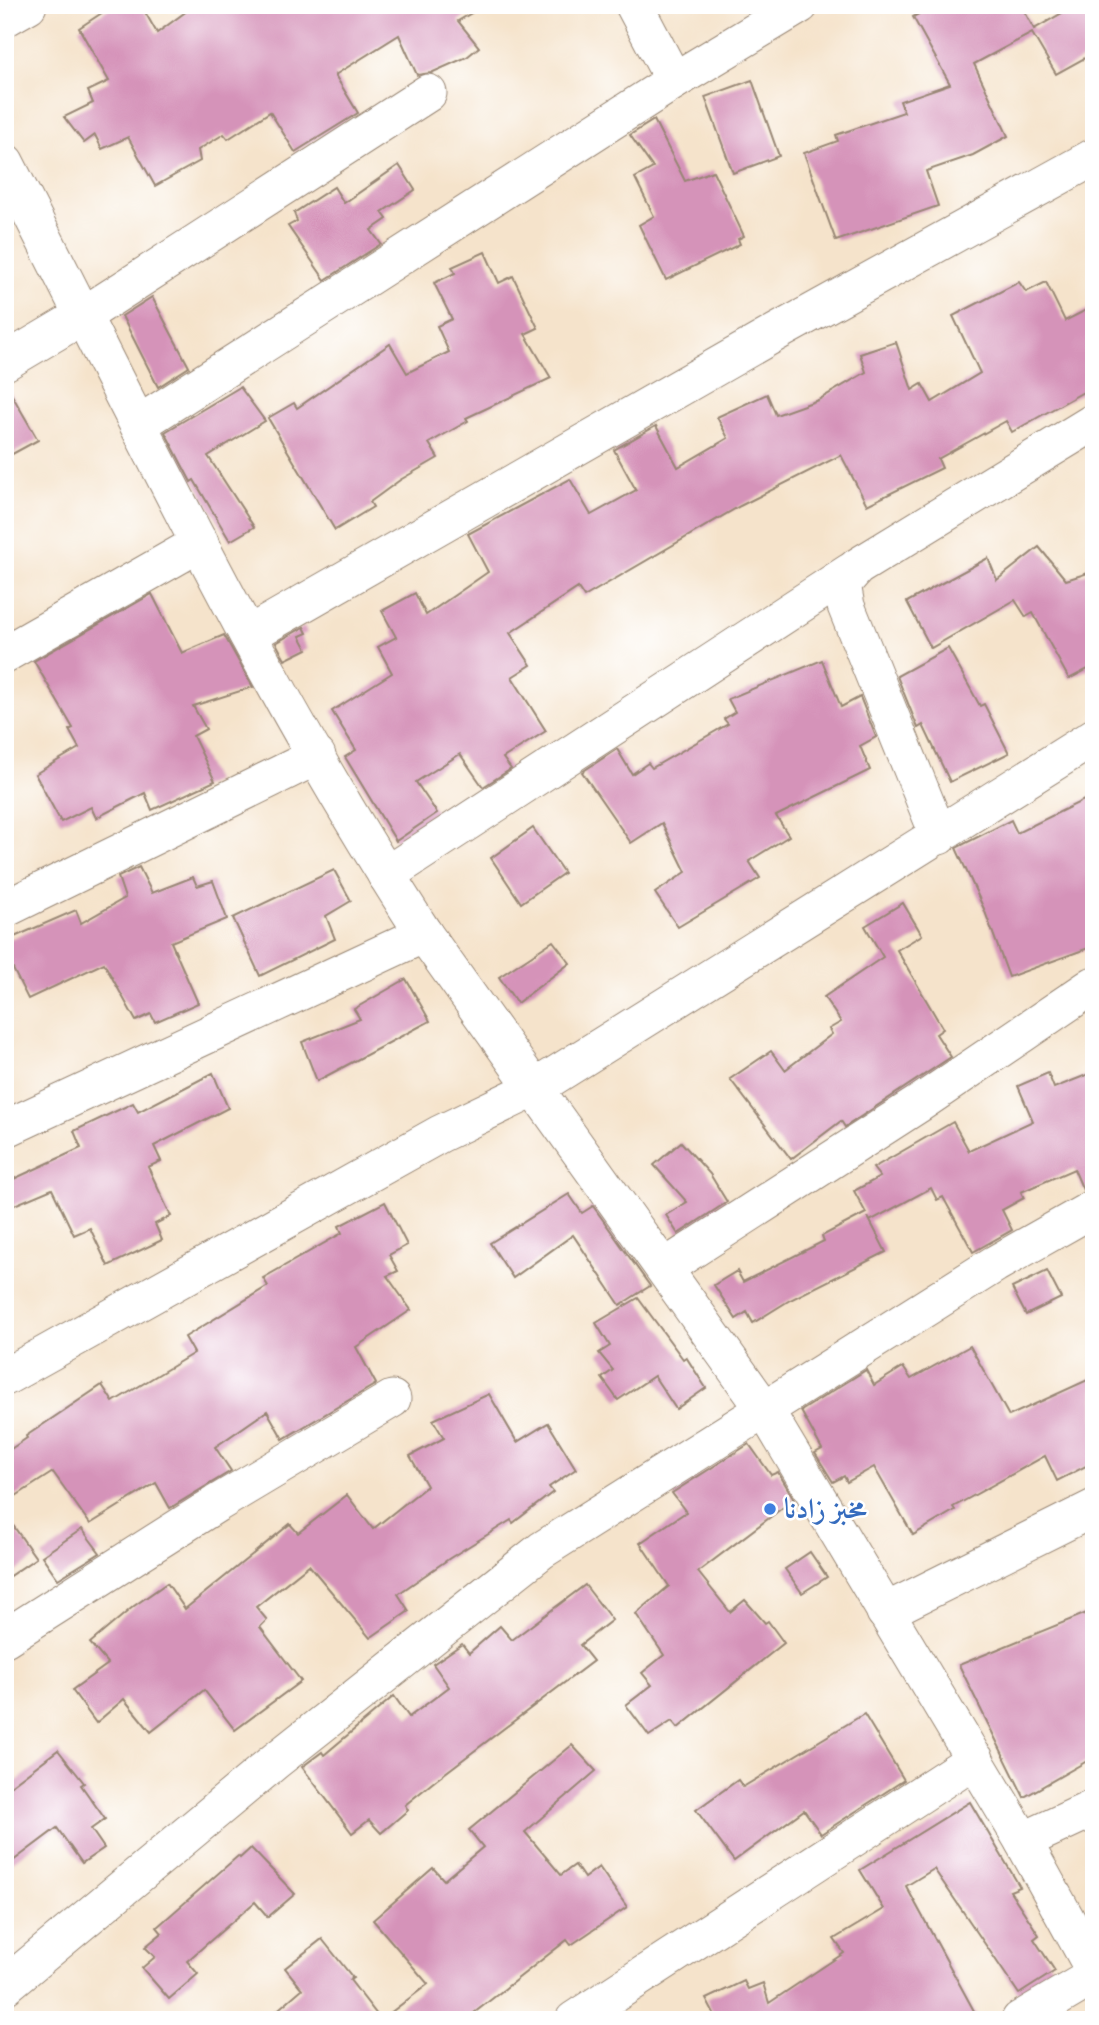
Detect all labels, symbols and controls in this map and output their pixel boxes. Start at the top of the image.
place label: مخبز زادنا [784,1492,868,1527]
marker: مخبز زادنا [762,1501,778,1517]

